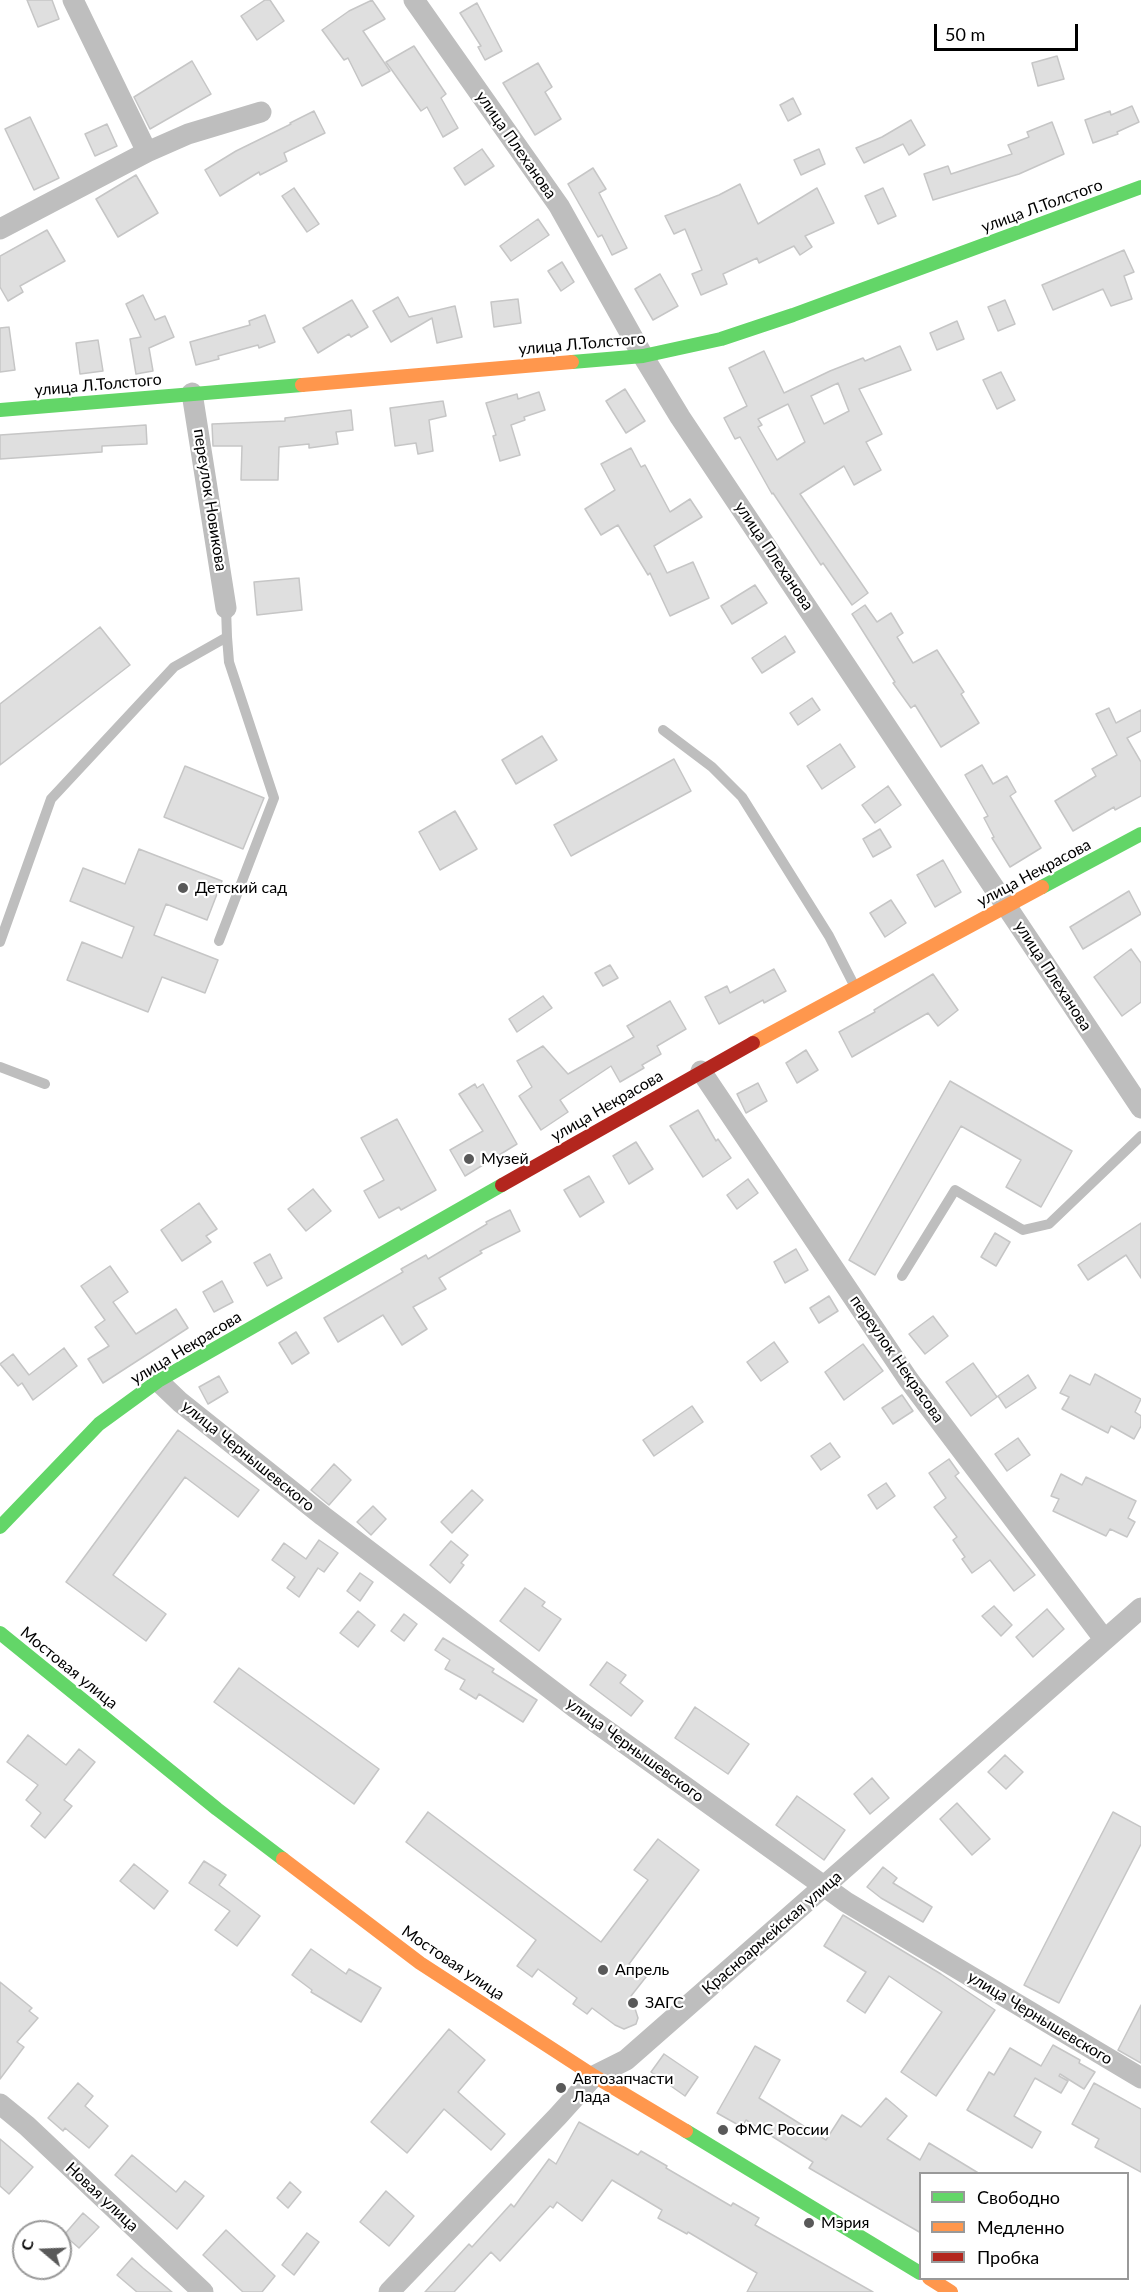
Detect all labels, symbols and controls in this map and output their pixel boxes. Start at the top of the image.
scale bar [937,12,1081,50]
text: 50 m [945,23,985,45]
street label: улица Плеханова [472,87,560,203]
street label: улица Л.Толстого [979,175,1105,237]
street label: улица Л.Толстого [518,329,646,359]
street label: улица Л.Толстого [34,370,162,400]
street label: переулок Новикова [189,427,231,573]
street label: улица Плеханова [731,498,817,614]
street label: улица Некрасова [974,835,1094,911]
place label: Детский сад [195,878,287,898]
marker: Детский сад [176,881,190,895]
street label: улица Плеханова [1010,918,1096,1034]
street label: улица Некрасова [548,1066,666,1146]
place label: Музей [481,1149,529,1169]
marker: Музей [462,1152,476,1166]
street label: переулок Некрасова [846,1292,948,1426]
street label: улица Некрасова [127,1307,245,1389]
street label: улица Чернышевского [178,1396,318,1516]
street label: Мостовая улица [16,1623,122,1713]
street label: улица Чернышевского [562,1694,708,1806]
street label: Красноармейская улица [698,1867,846,1999]
street label: Мостовая улица [398,1922,508,2004]
place label: Апрель [615,1960,669,1980]
marker: Апрель [596,1963,610,1977]
street label: улица Чернышевского [964,1967,1116,2069]
place label: ЗАГС [645,1993,684,2013]
marker: ЗАГС [626,1996,640,2010]
place label: Автозапчасти Лада [573,2069,674,2107]
marker: Автозапчасти Лада [554,2081,568,2095]
place label: ФМС России [735,2120,829,2140]
marker: ФМС России [716,2123,730,2137]
street label: Новая улица [62,2158,142,2236]
legend [919,2172,1129,2280]
text: Свободно [977,2186,1060,2208]
place label: Мэрия [821,2213,869,2233]
marker: Мэрия [802,2216,816,2230]
text: Медленно [977,2216,1065,2238]
north arrow [12,2220,72,2280]
text: С [16,2237,37,2253]
text: Пробка [977,2246,1039,2268]

